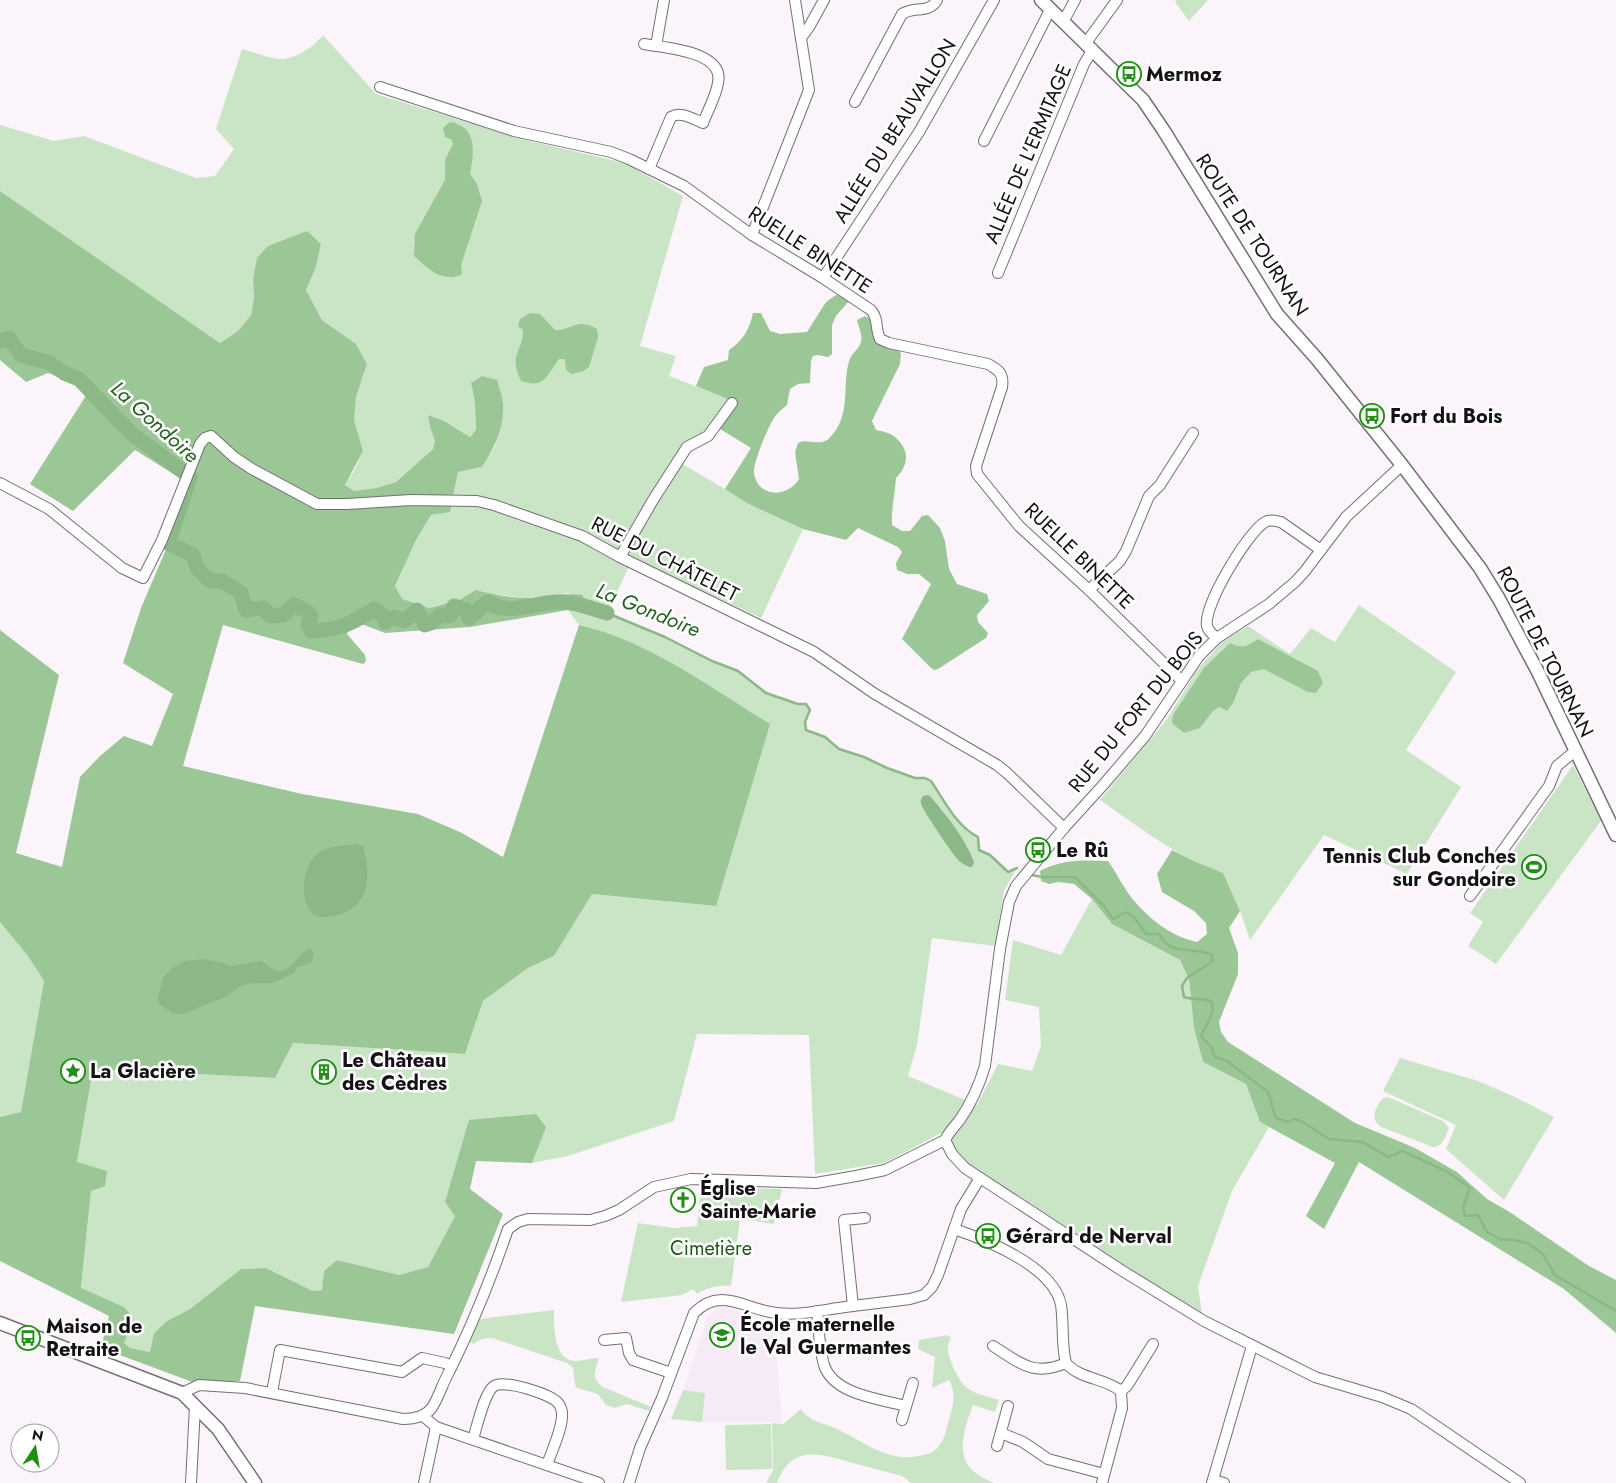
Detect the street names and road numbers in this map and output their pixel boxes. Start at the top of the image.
street label: ALLÉE DU BEAUVALLON [826,33,964,229]
street label: ALLÉE DE L'ERMITAGE [977,60,1079,248]
street label: ROUTE DE TOURNAN [1189,148,1315,322]
street label: RUELLE BINETTE [742,199,878,301]
street label: RUELLE BINETTE [1018,496,1140,616]
street label: RUE DU CHÂTELET [586,509,744,609]
street label: ROUTE DE TOURNAN [1489,561,1601,743]
street label: RUE DU FORT DU BOIS [1062,625,1210,799]

